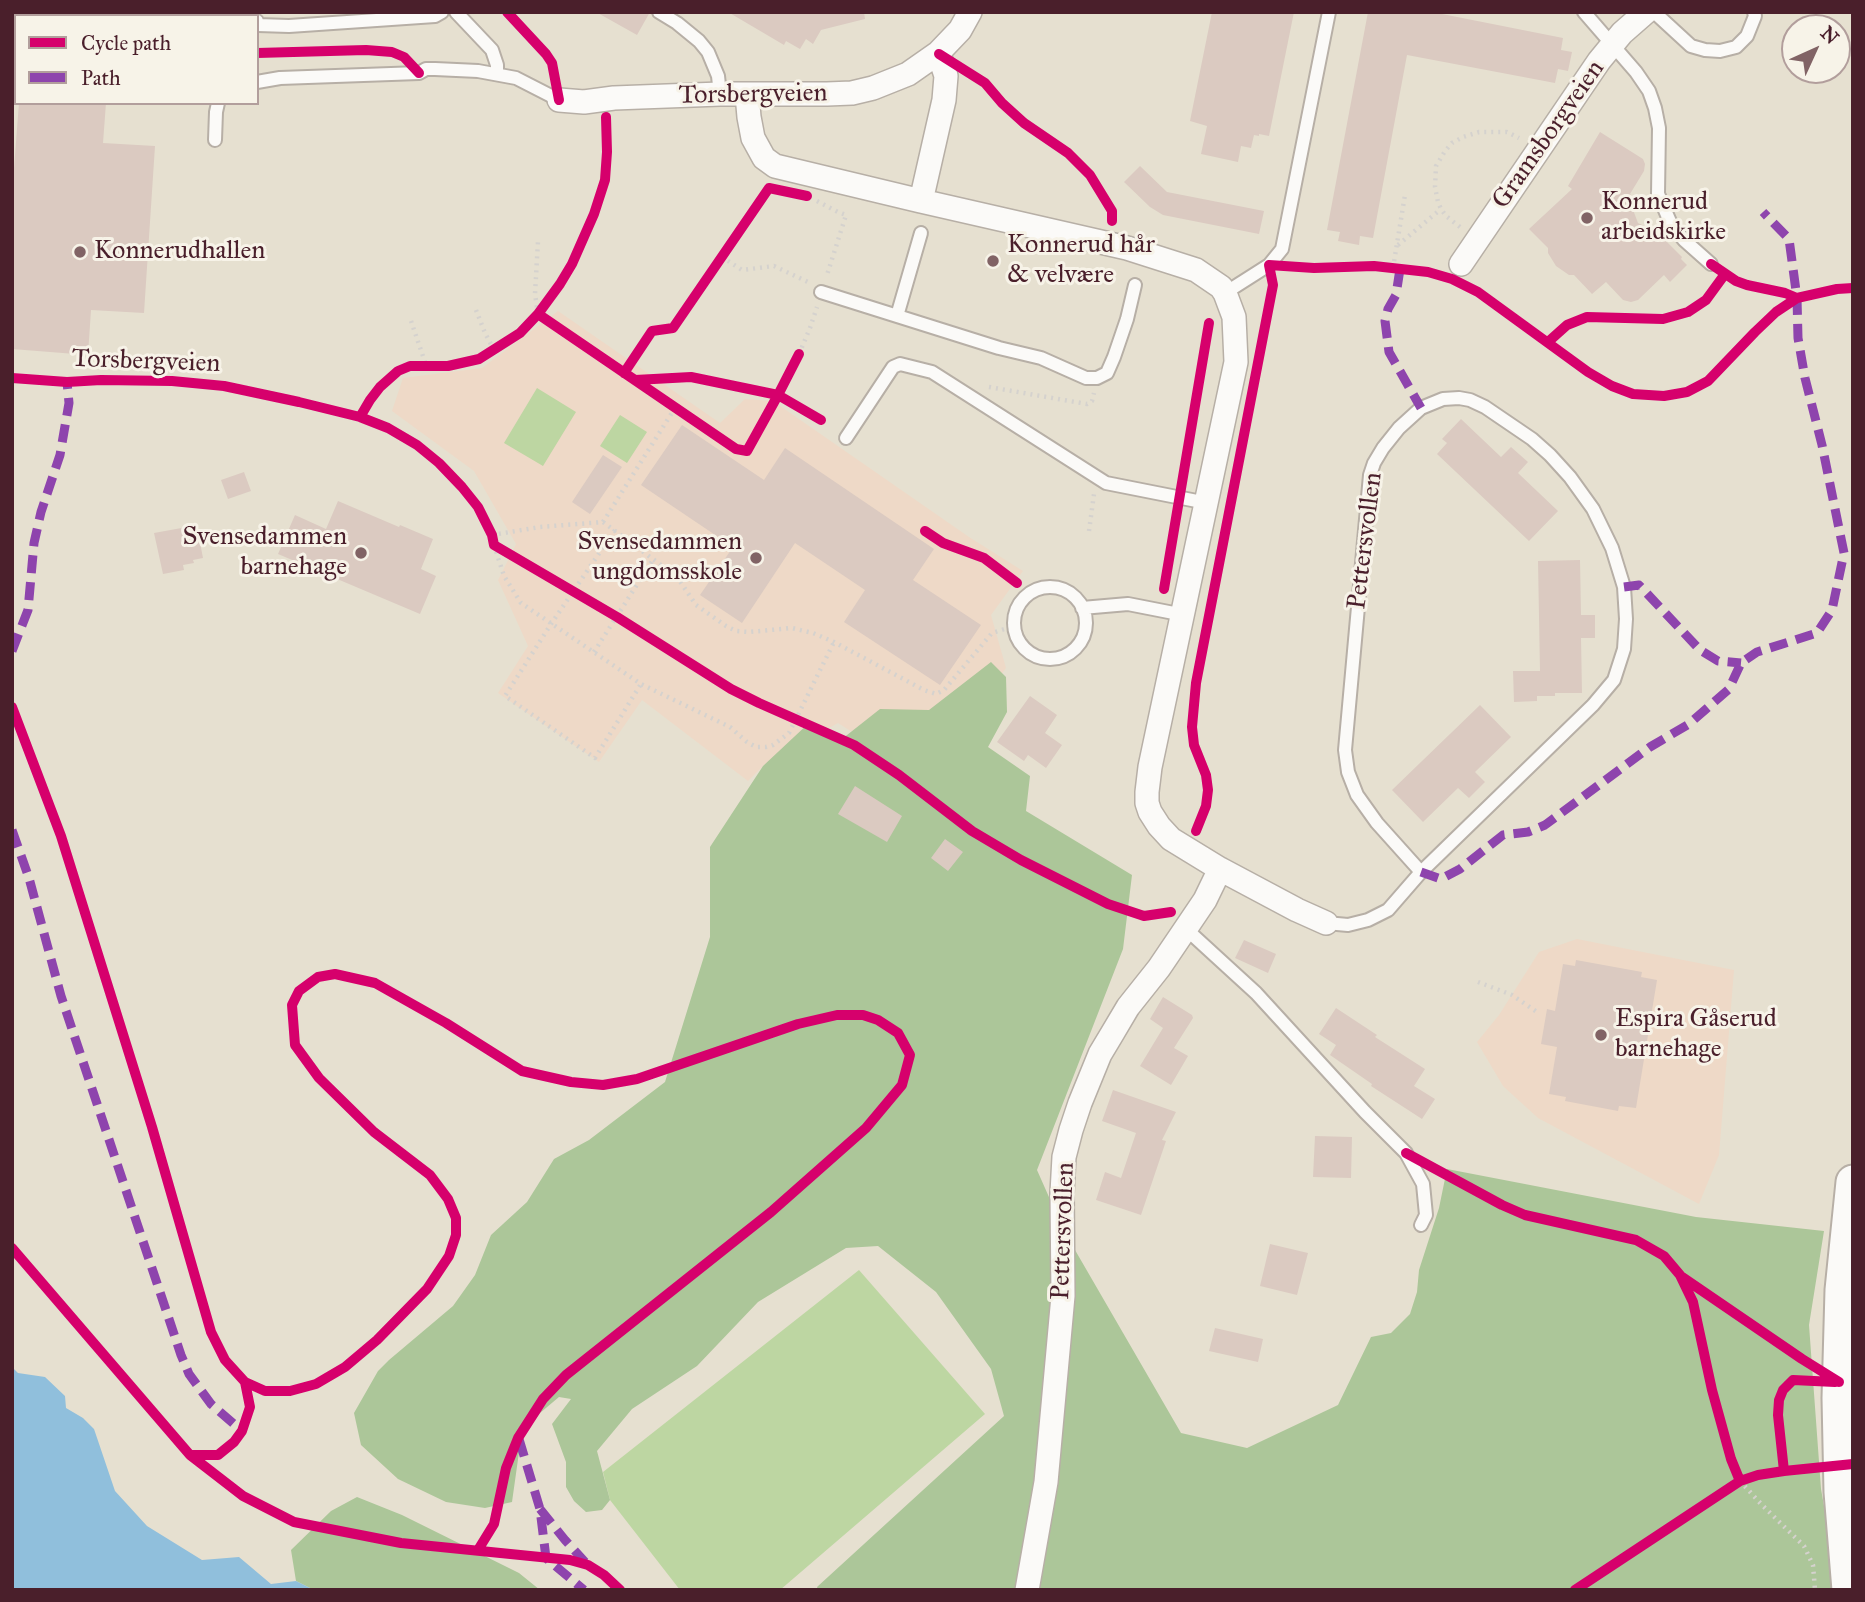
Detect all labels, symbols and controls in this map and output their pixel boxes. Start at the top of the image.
legend [14,14,259,105]
north arrow [1781,14,1851,84]
text: N [1816,21,1844,49]
text: Cycle path [81,30,171,56]
street label: Gramsborgveien [1486,55,1612,215]
text: Path [81,65,121,91]
street label: Torsbergveien [678,78,828,112]
place label: Konnerud arbeidskirke [1601,187,1726,248]
marker: Konnerud arbeidskirke [1579,210,1595,226]
place label: Konnerud hår & velvære [1007,230,1155,292]
place label: Konnerudhallen [94,236,265,268]
marker: Konnerudhallen [72,244,88,260]
marker: Konnerud hår & velvære [985,253,1001,269]
street label: Torsbergveien [71,344,221,380]
street label: Pettersvollen [1342,471,1390,611]
place label: Svensedammen barnehage [182,522,347,584]
place label: Svensedammen ungdomsskole [577,527,742,588]
marker: Svensedammen barnehage [353,545,369,561]
marker: Svensedammen ungdomsskole [748,550,764,566]
place label: Espira Gåserud barnehage [1615,1004,1777,1066]
marker: Espira Gåserud barnehage [1593,1027,1609,1043]
street label: Pettersvollen [1046,1162,1082,1300]

